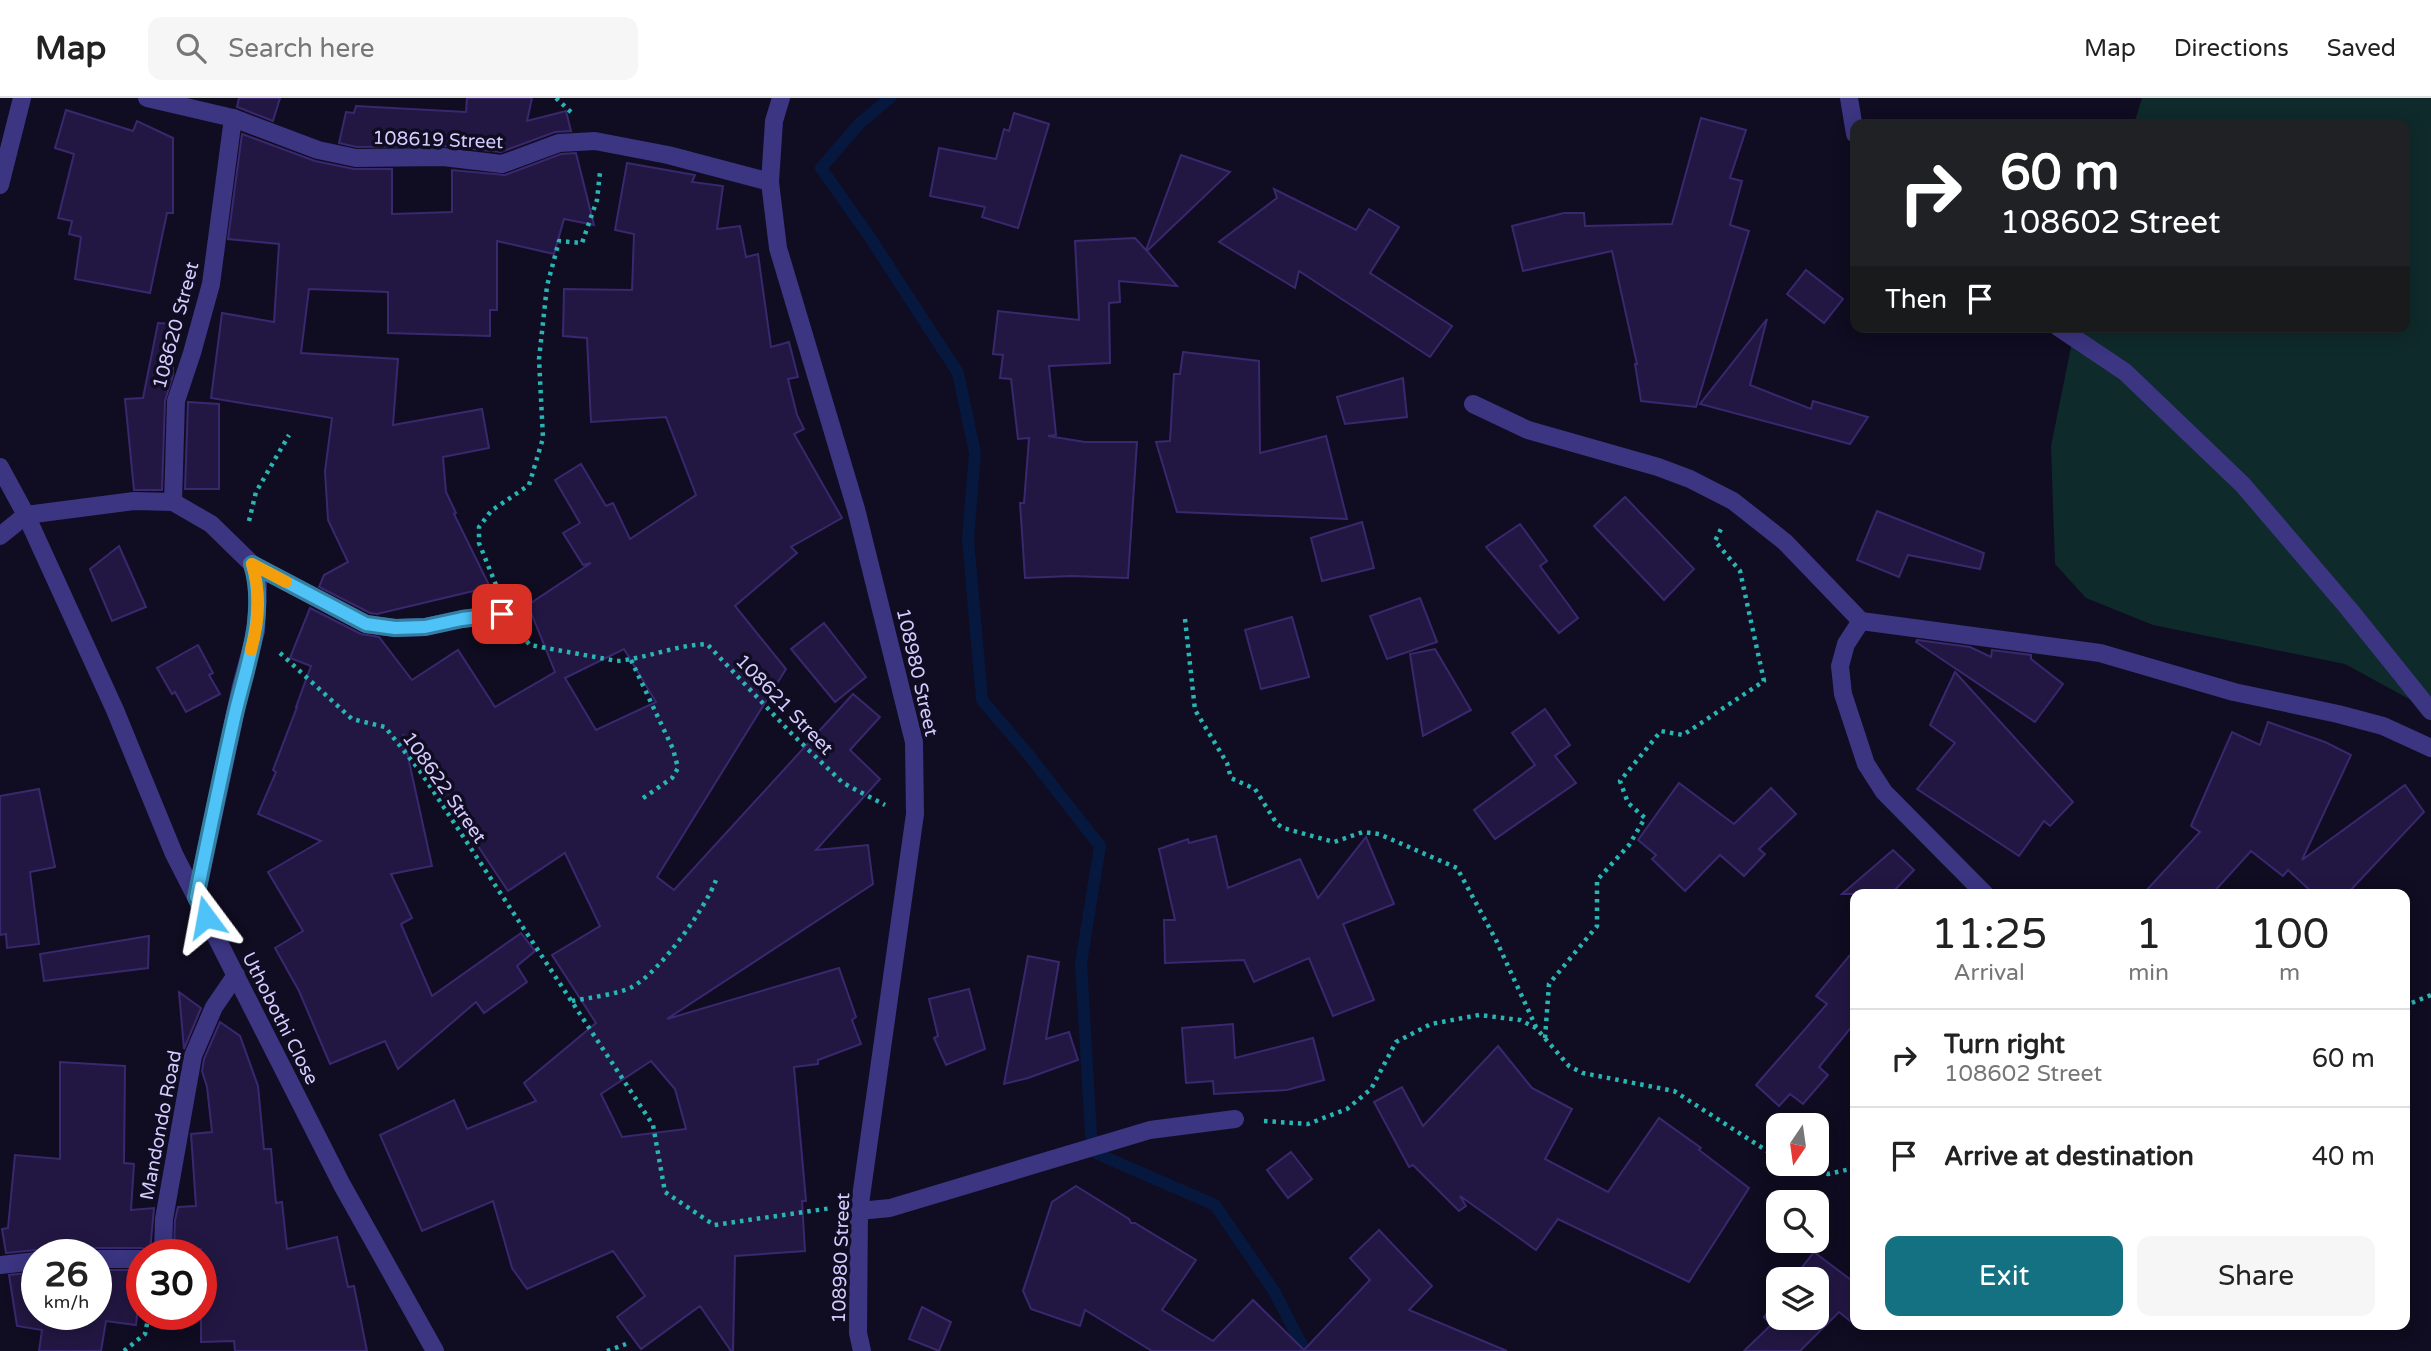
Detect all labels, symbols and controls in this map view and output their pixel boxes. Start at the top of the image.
search box [148,17,638,80]
text: Map [35,29,106,68]
icon: search [172,29,210,67]
text: Search here [228,33,374,64]
text: Map [2084,34,2136,63]
text: Directions [2174,34,2289,63]
text: Saved [2327,34,2396,63]
street label: 108619 Street [372,127,504,153]
text: 60 m [2000,144,2119,203]
icon: right [1885,147,1976,238]
text: 108602 Street [2000,204,2220,242]
street label: 108620 Street [148,259,204,391]
icon: arrive [1961,280,1999,318]
text: Then [1885,284,1947,315]
pin [472,584,532,644]
icon: arrive [483,595,521,633]
street label: 108980 Street [892,606,942,738]
street label: 108621 Street [731,650,838,759]
street label: 108622 Street [398,728,491,847]
position arrow [169,880,243,954]
text: 11:25 [1931,909,2047,960]
text: 1 [2135,909,2162,960]
text: 100 [2250,909,2329,960]
street label: Uthobothi Close [237,948,323,1088]
text: Arrival [1954,959,2025,987]
text: min [2128,959,2169,987]
text: m [2279,959,2300,987]
text: Turn right [1944,1029,2065,1060]
icon: right [1885,1039,1923,1077]
text: 60 m [2312,1043,2375,1074]
street label: Mandondo Road [136,1049,186,1202]
text: 108602 Street [1944,1060,2102,1088]
north arrow [1766,1113,1829,1176]
map controls [1766,1113,1829,1330]
icon: arrive [1885,1137,1923,1175]
text: Arrive at destination [1944,1141,2194,1172]
text: 40 m [2312,1141,2375,1172]
button: search [1766,1190,1829,1253]
street label: 108980 Street [828,1192,854,1324]
button: Exit [1885,1236,2123,1316]
button: Share [2137,1236,2375,1316]
speed limit sign: 30 [126,1239,217,1330]
text: 26 [45,1254,88,1296]
button: layers [1766,1267,1829,1330]
text: km/h [44,1291,89,1313]

